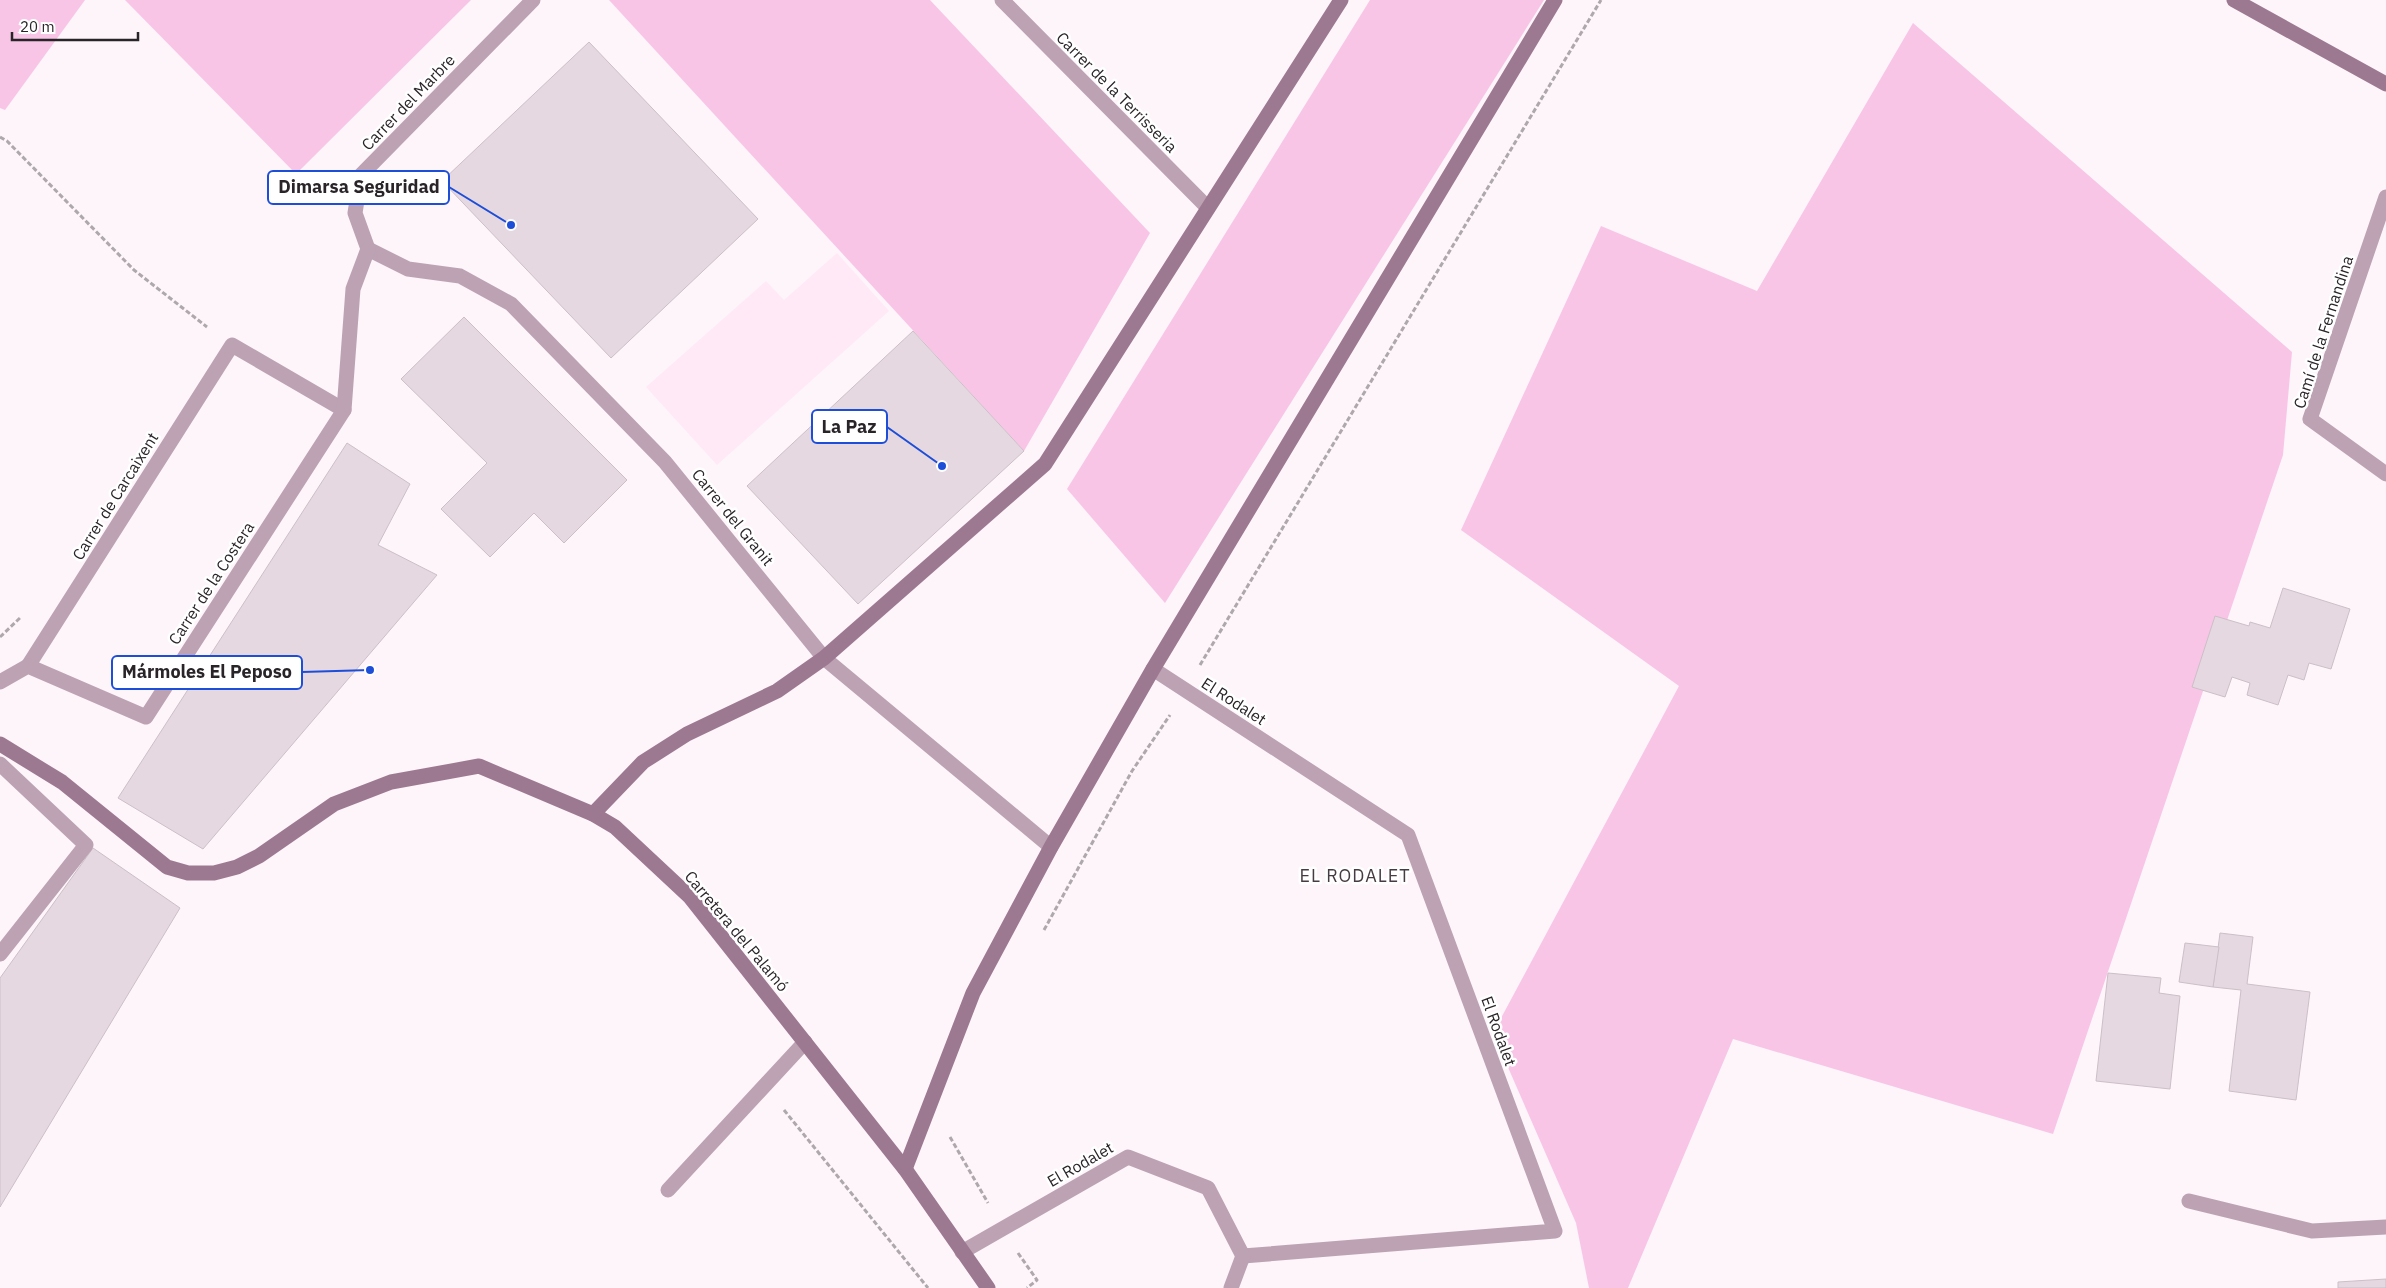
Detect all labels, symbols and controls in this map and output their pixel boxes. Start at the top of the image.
scale bar [12,10,139,42]
text: 20 m [20,17,55,36]
street label: Carrer de la Terrisseria [1053,28,1182,157]
street label: Carrer del Marbre [357,50,459,154]
callout: Dimarsa Seguridad [268,171,449,204]
text: Dimarsa Seguridad [278,175,440,198]
street label: Camí de la Fernandina [2289,253,2357,411]
callout: La Paz [812,410,887,443]
text: La Paz [821,415,877,438]
street label: Carrer de Carcaixent [68,428,162,564]
street label: Carrer del Granit [688,464,778,570]
street label: Carrer de la Costera [164,517,258,648]
callout: Mármoles El Peposo [112,656,302,689]
text: Mármoles El Peposo [122,660,292,683]
street label: El Rodalet [1198,673,1270,729]
district label: EL RODALET [1299,864,1411,887]
street label: Carretera del Palamó [681,867,793,995]
street label: El Rodalet [1477,993,1521,1069]
street label: El Rodalet [1043,1137,1117,1191]

